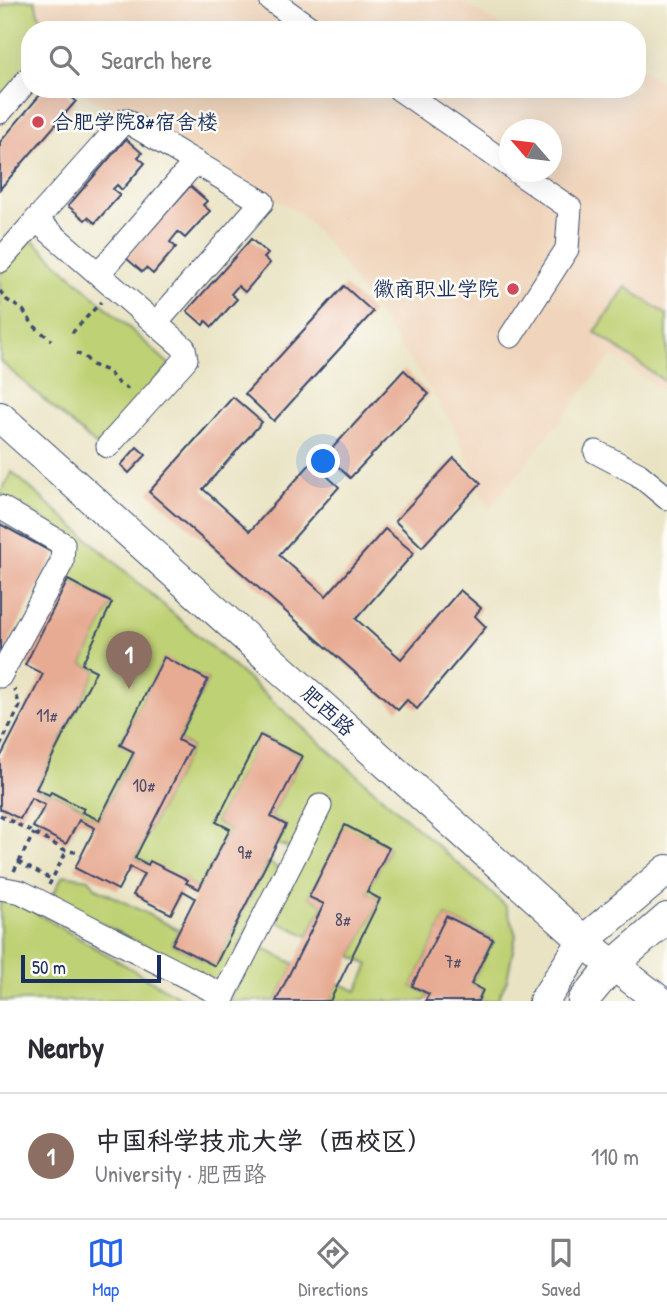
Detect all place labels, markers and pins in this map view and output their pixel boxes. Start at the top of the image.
place label: 合肥学院8#宿舍楼 [52,107,218,136]
marker: 合肥学院8#宿舍楼 [30,114,46,130]
place label: 徽商职业学院 [373,274,499,303]
marker: 徽商职业学院 [505,281,521,297]
pin: 1 [106,631,152,689]

